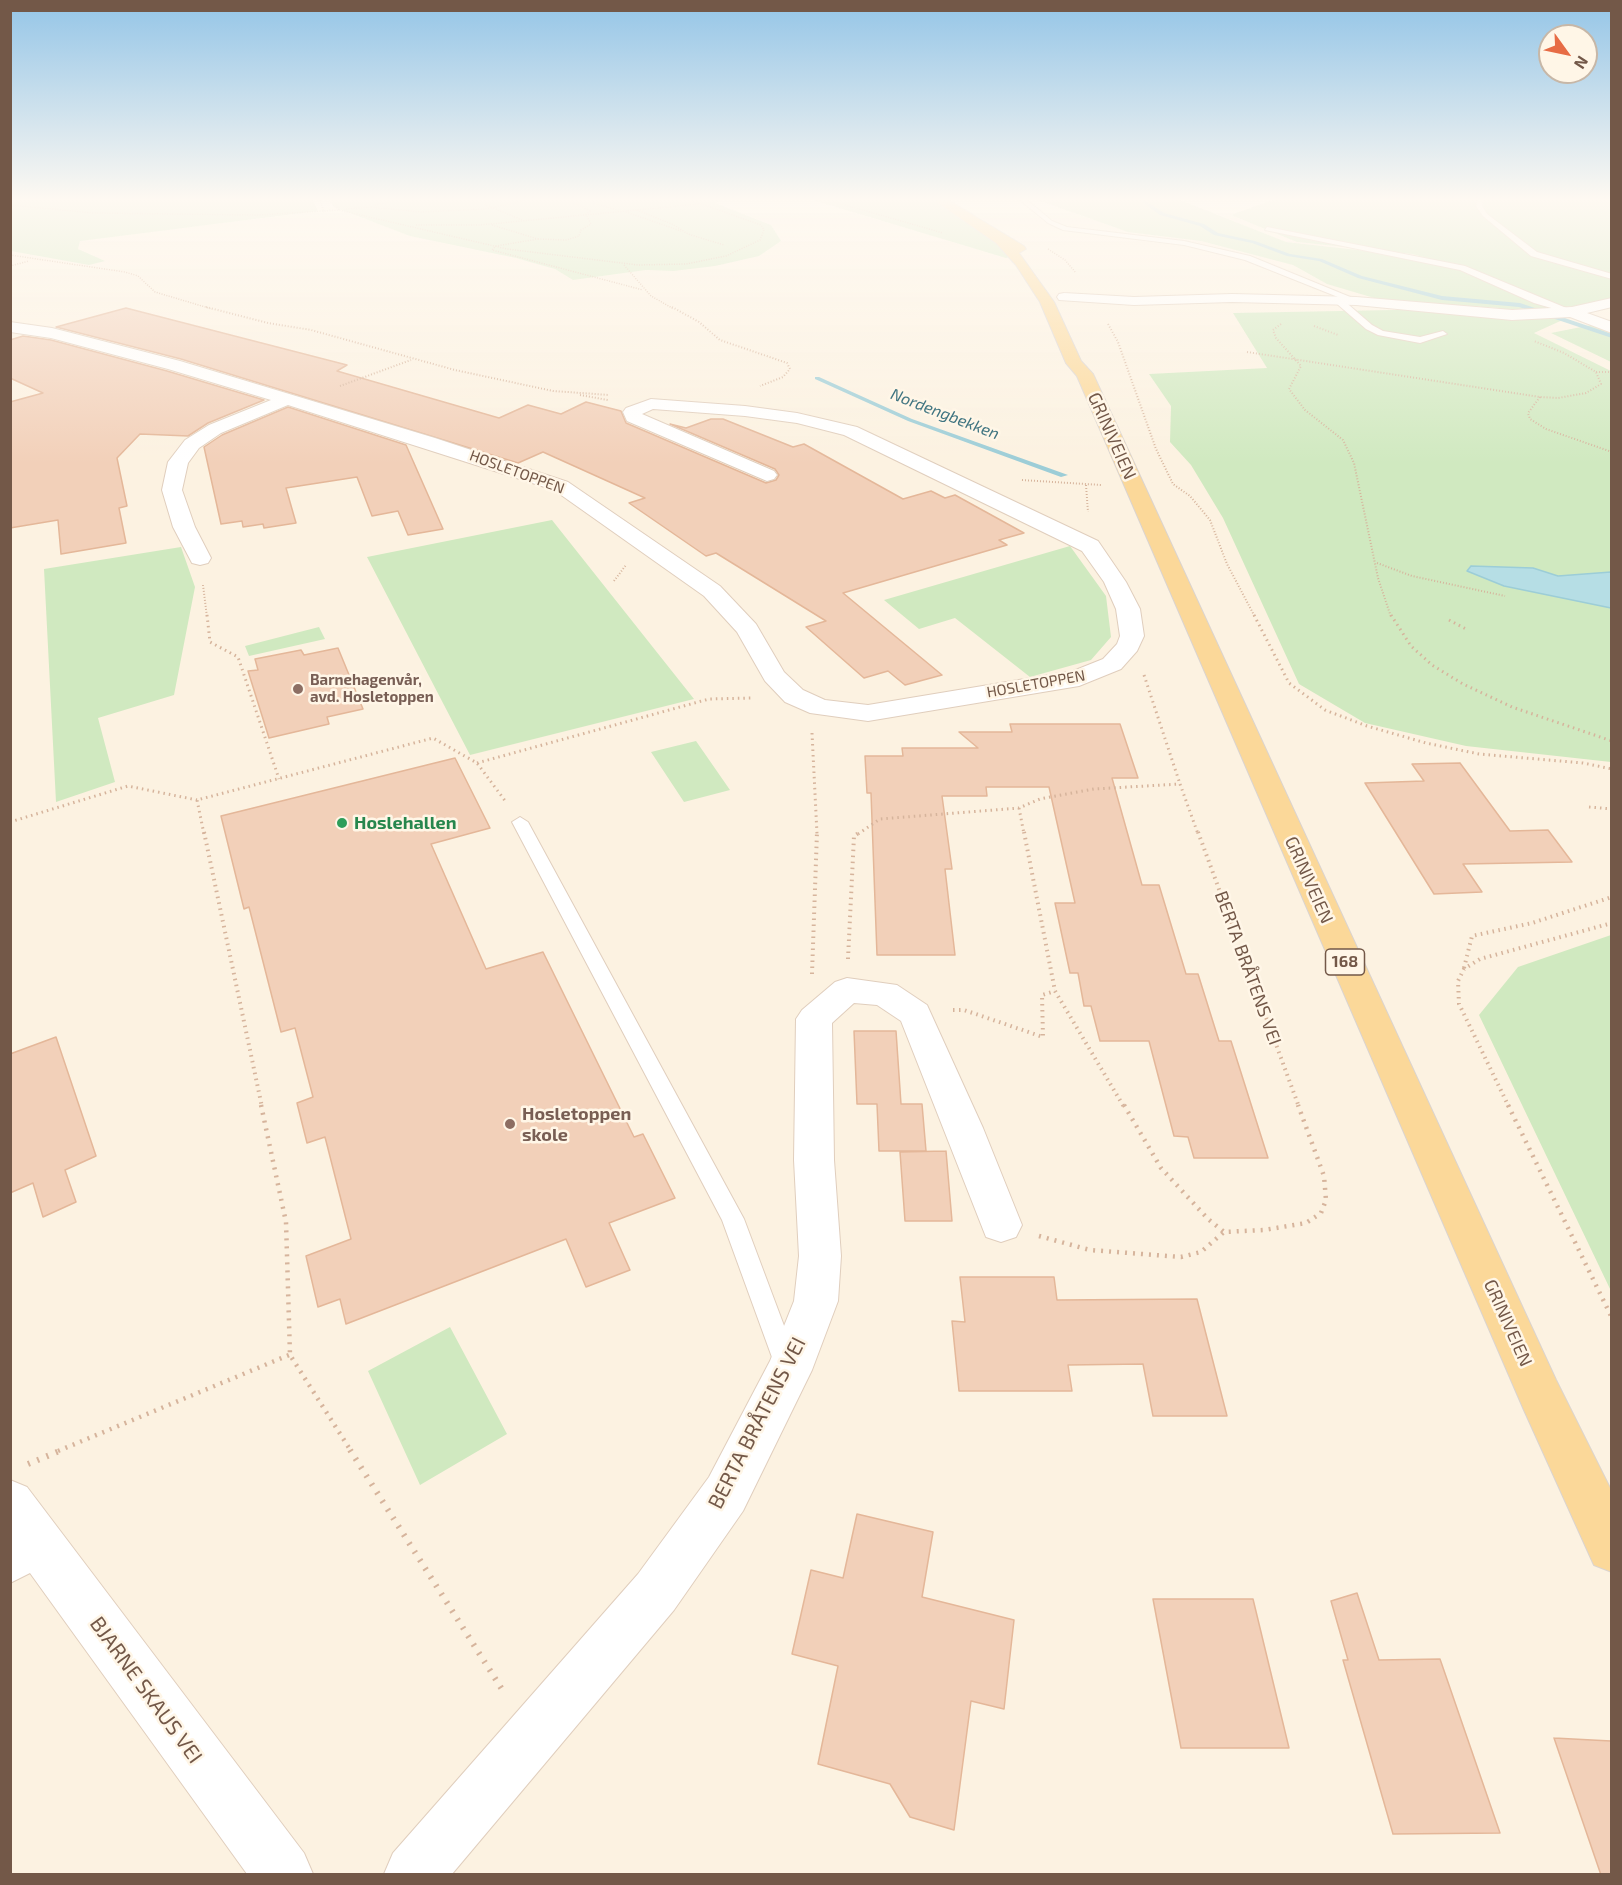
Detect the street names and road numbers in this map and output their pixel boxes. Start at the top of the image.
street label: GRINIVEIEN [1083,389,1141,483]
street label: HOSLETOPPEN [467,446,567,498]
street label: HOSLETOPPEN [985,666,1087,702]
street label: GRINIVEIEN [1280,833,1338,927]
street label: BERTA BRÅTENS VEI [1210,888,1286,1048]
road number: 168 [1326,949,1364,975]
street label: GRINIVEIEN [1479,1276,1537,1370]
street label: BERTA BRÅTENS VEI [703,1333,811,1513]
street label: BJARNE SKAUS VEI [84,1612,208,1768]

